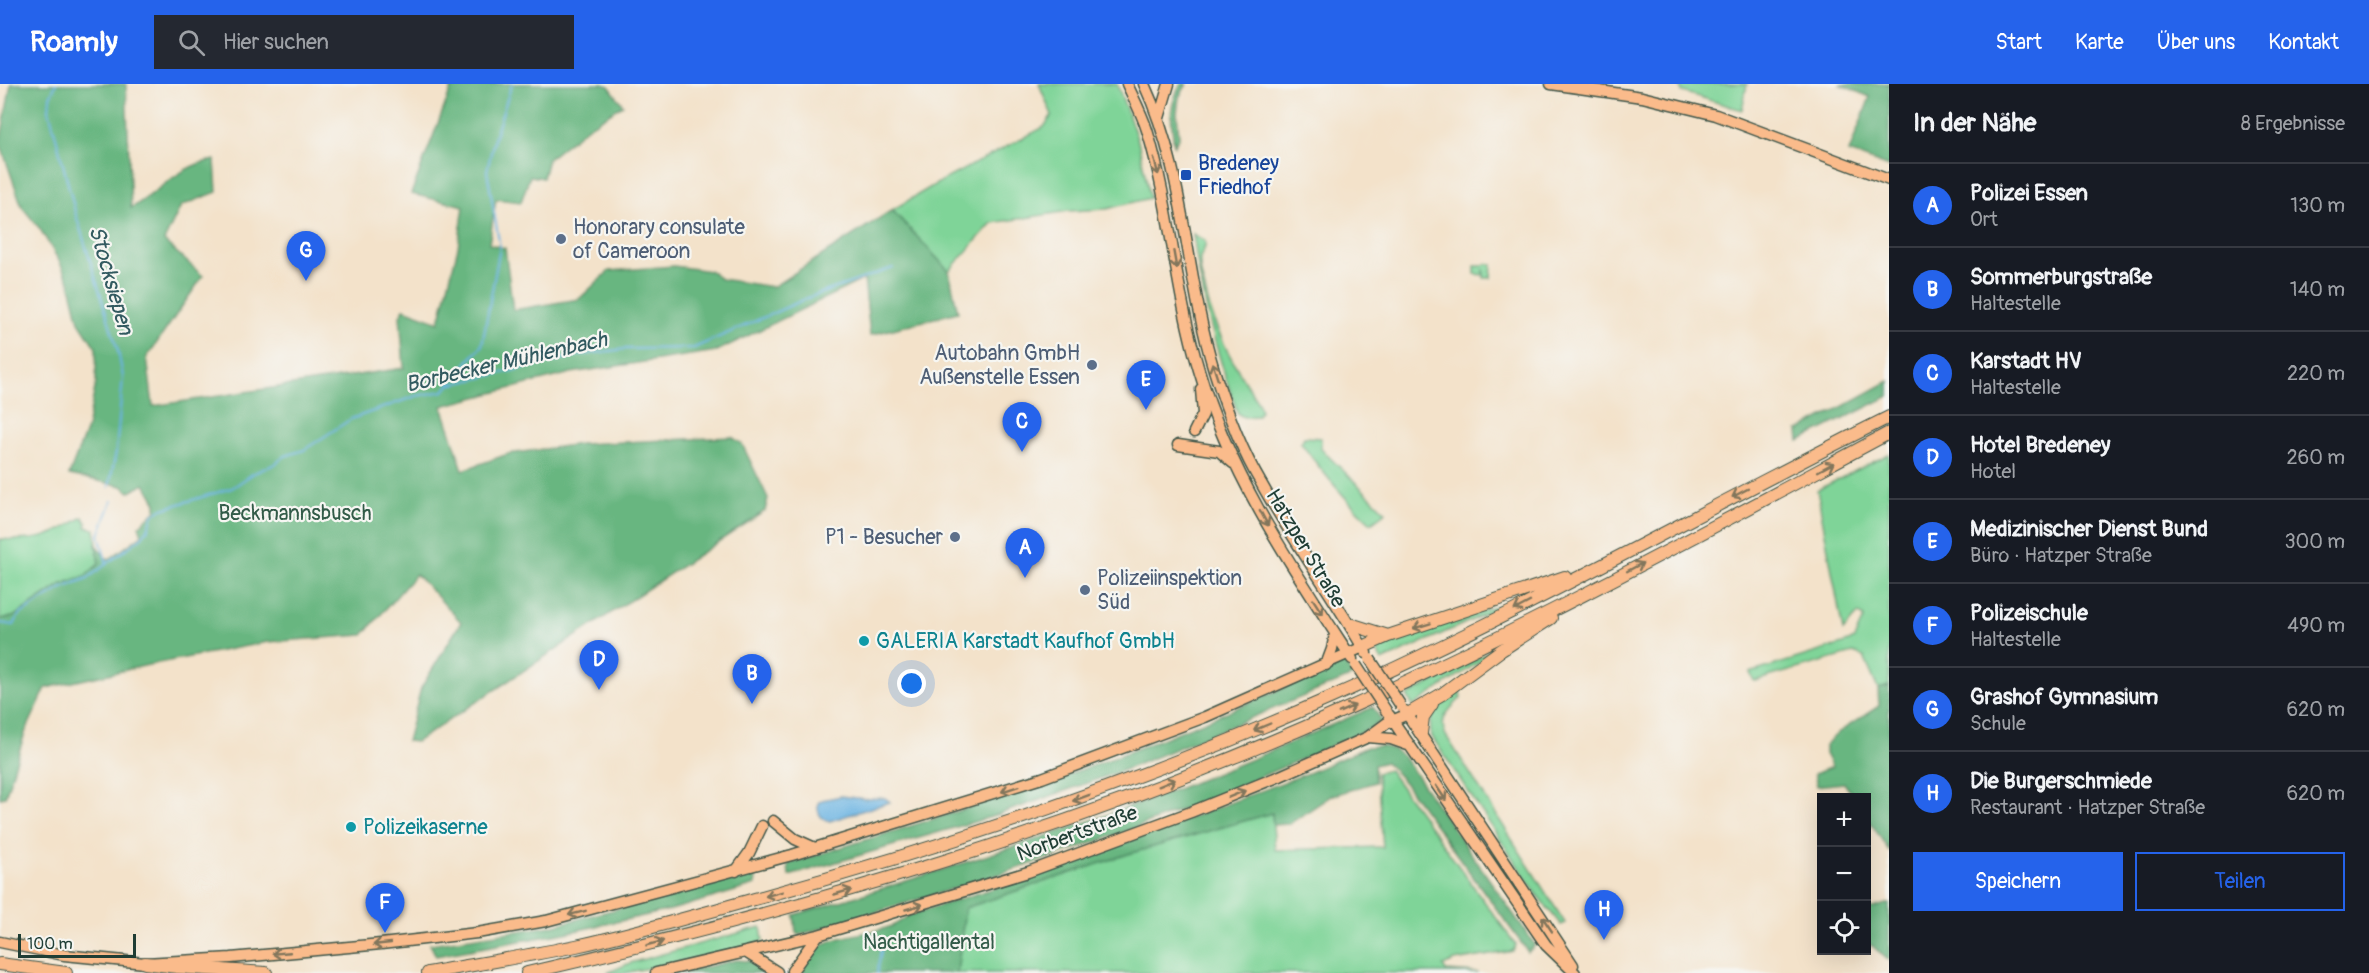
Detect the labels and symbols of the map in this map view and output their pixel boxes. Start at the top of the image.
place label: Bredeney Friedhof [1198,150,1279,201]
one-way arrow [1151,156,1162,175]
marker: Bredeney Friedhof [1179,168,1193,182]
place label: Honorary consulate of Cameroon [573,214,746,265]
water label: Stocksiepen [82,223,140,339]
pin: G [286,232,326,281]
marker: Honorary consulate of Cameroon [554,232,568,246]
one-way arrow [1170,250,1181,270]
water label: Borbecker Mühlenbach [403,325,611,399]
place label: Autobahn GmbH Außenstelle Essen [919,340,1080,391]
marker: Autobahn GmbH Außenstelle Essen [1085,358,1099,372]
pin: E [1126,360,1166,410]
one-way arrow [1208,362,1219,381]
pin: C [1002,402,1042,452]
one-way arrow [1817,460,1835,472]
street label: Hatzper Straße [1260,484,1352,613]
one-way arrow [1732,488,1750,499]
park label: Beckmannsbusch [219,500,371,527]
one-way arrow [1258,509,1270,526]
place label: P1 - Besucher [825,524,944,551]
pin: A [1006,528,1044,578]
marker: P1 - Besucher [948,530,962,544]
one-way arrow [1626,560,1644,572]
place label: Polizeiinspektion Süd [1097,565,1242,616]
marker: Polizeiinspektion Süd [1078,583,1092,597]
one-way arrow [1312,598,1324,615]
one-way arrow [1514,601,1532,612]
one-way arrow [1413,621,1432,632]
place label: GALERIA Karstadt Kaufhof GmbH [876,628,1175,655]
marker: GALERIA Karstadt Kaufhof GmbH [857,634,871,648]
pin: D [580,640,618,690]
pin: B [732,654,771,704]
your location [897,669,926,698]
one-way arrow [1338,702,1356,714]
one-way arrow [1254,722,1272,733]
one-way arrow [1158,777,1176,788]
one-way arrow [1001,784,1020,795]
one-way arrow [1435,785,1447,801]
one-way arrow [1227,788,1246,799]
one-way arrow [1072,793,1091,804]
street label: Norbertstraße [1013,799,1142,868]
place label: Polizeikaserne [363,814,488,841]
marker: Polizeikaserne [344,820,358,834]
pin: F [366,884,404,933]
one-way arrow [833,885,852,897]
one-way arrow [765,889,784,900]
pin: H [1584,890,1624,940]
one-way arrow [904,901,923,912]
one-way arrow [568,907,587,919]
one-way arrow [1541,916,1553,932]
park label: Nachtigallental [863,929,995,956]
scale bar [18,931,136,958]
one-way arrow [645,936,664,948]
one-way arrow [373,939,392,950]
one-way arrow [272,948,292,959]

